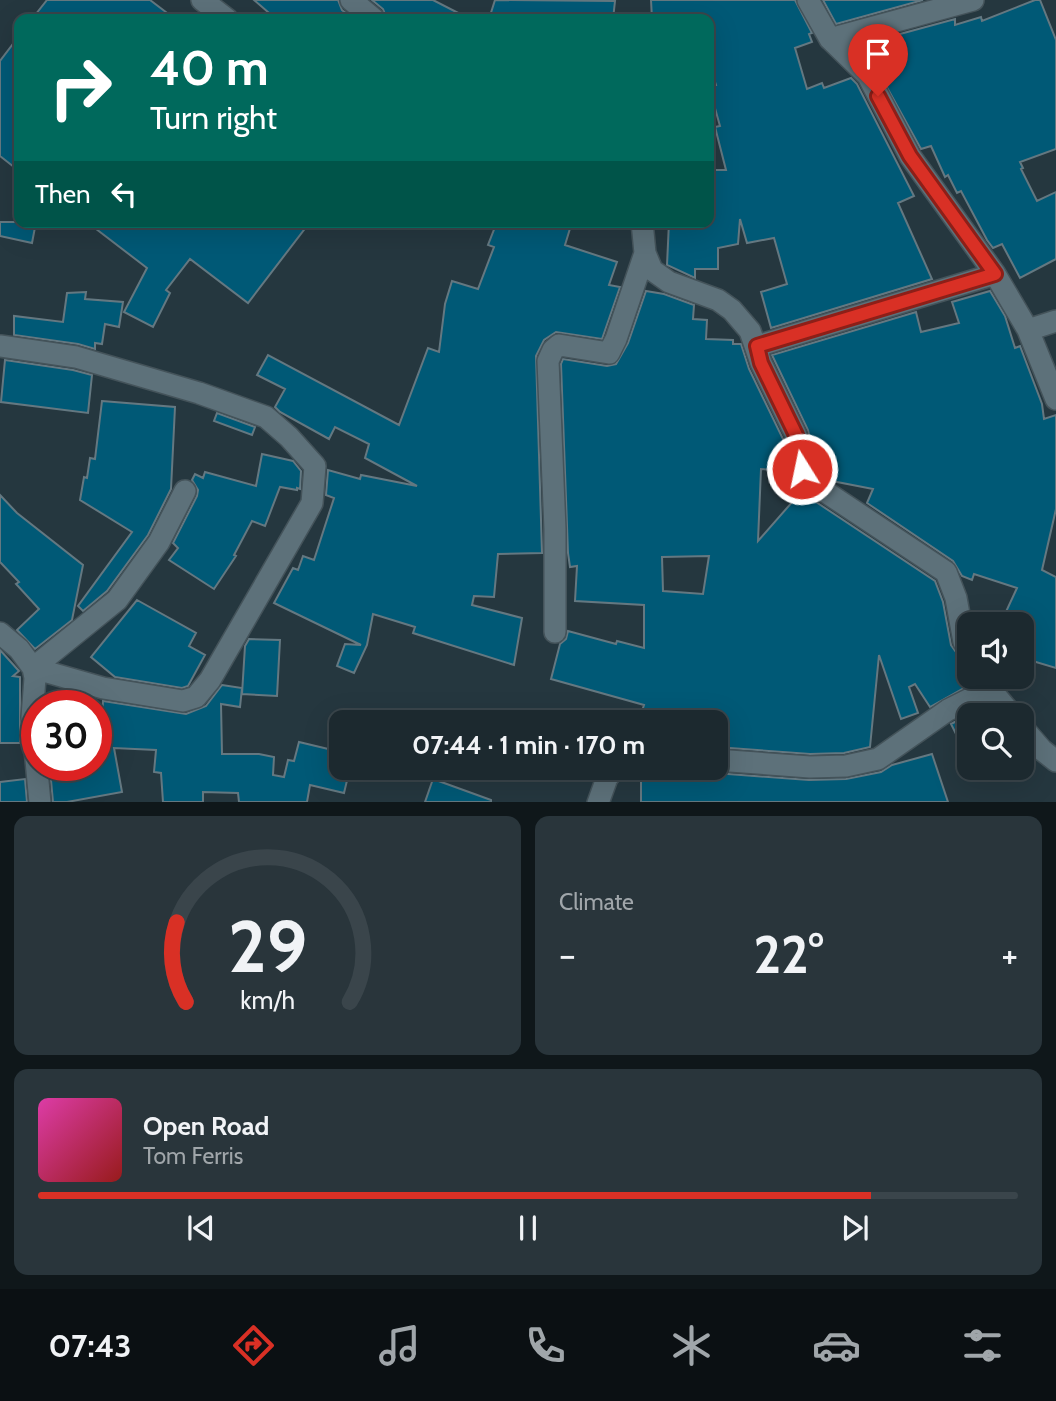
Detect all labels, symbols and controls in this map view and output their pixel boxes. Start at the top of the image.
pin [848,24,908,96]
icon: arrive [859,35,897,73]
text: 40 m [150,38,269,97]
icon: right [35,42,126,133]
text: Turn right [150,98,277,137]
icon: left [105,175,143,213]
text: Then [35,178,91,210]
position arrow [765,432,839,506]
map controls [957,612,1034,780]
button: sound [957,612,1034,689]
speed limit sign: 30 [21,690,112,781]
button: search [957,703,1034,780]
text: 07:44 · 1 min · 170 m [412,729,645,761]
text: Climate [559,888,634,916]
text: 29 [228,902,307,990]
text: 22° [753,923,824,986]
text: − [559,931,576,978]
text: + [1001,931,1018,978]
text: km/h [240,984,295,1014]
text: Open Road [143,1110,269,1142]
text: Tom Ferris [143,1142,243,1170]
icon: previous [182,1209,220,1247]
icon: pause [509,1209,547,1247]
icon: next [836,1209,874,1247]
icon: directions [229,1321,278,1370]
icon: music [375,1321,424,1370]
icon: phone [521,1321,570,1370]
icon: climate [667,1321,716,1370]
icon: car [812,1321,861,1370]
icon: filters [958,1321,1007,1370]
text: 07:43 [48,1326,132,1365]

